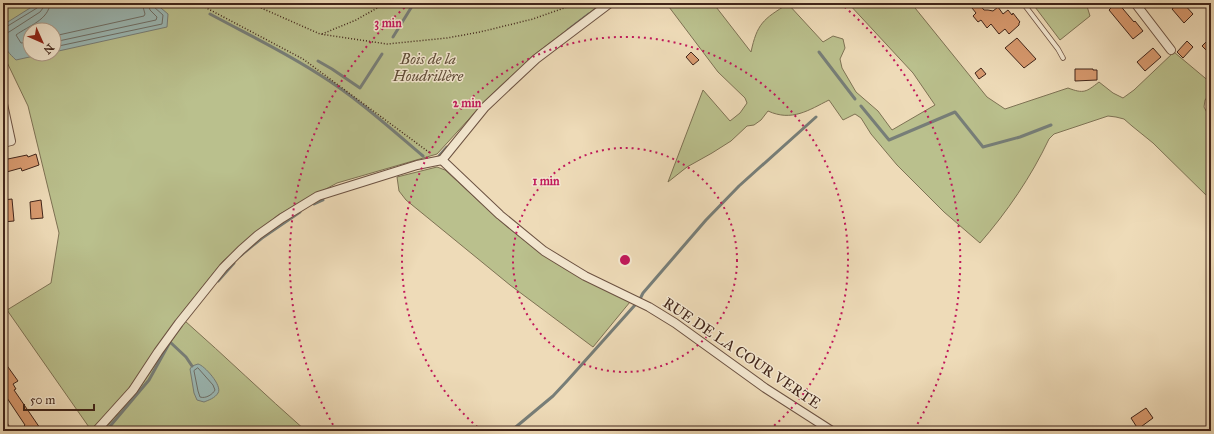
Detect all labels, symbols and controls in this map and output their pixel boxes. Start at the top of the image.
text: 3 min [374,16,402,31]
north arrow [22,22,62,62]
text: N [40,41,57,57]
park label: Bois de la Houdrillère [392,50,464,85]
text: 2 min [453,96,482,110]
text: 1 min [532,174,560,188]
centre of rings [618,253,632,267]
street label: RUE DE LA COUR VERTE [660,294,824,413]
scale bar [24,386,94,412]
text: 50 m [30,393,55,407]

